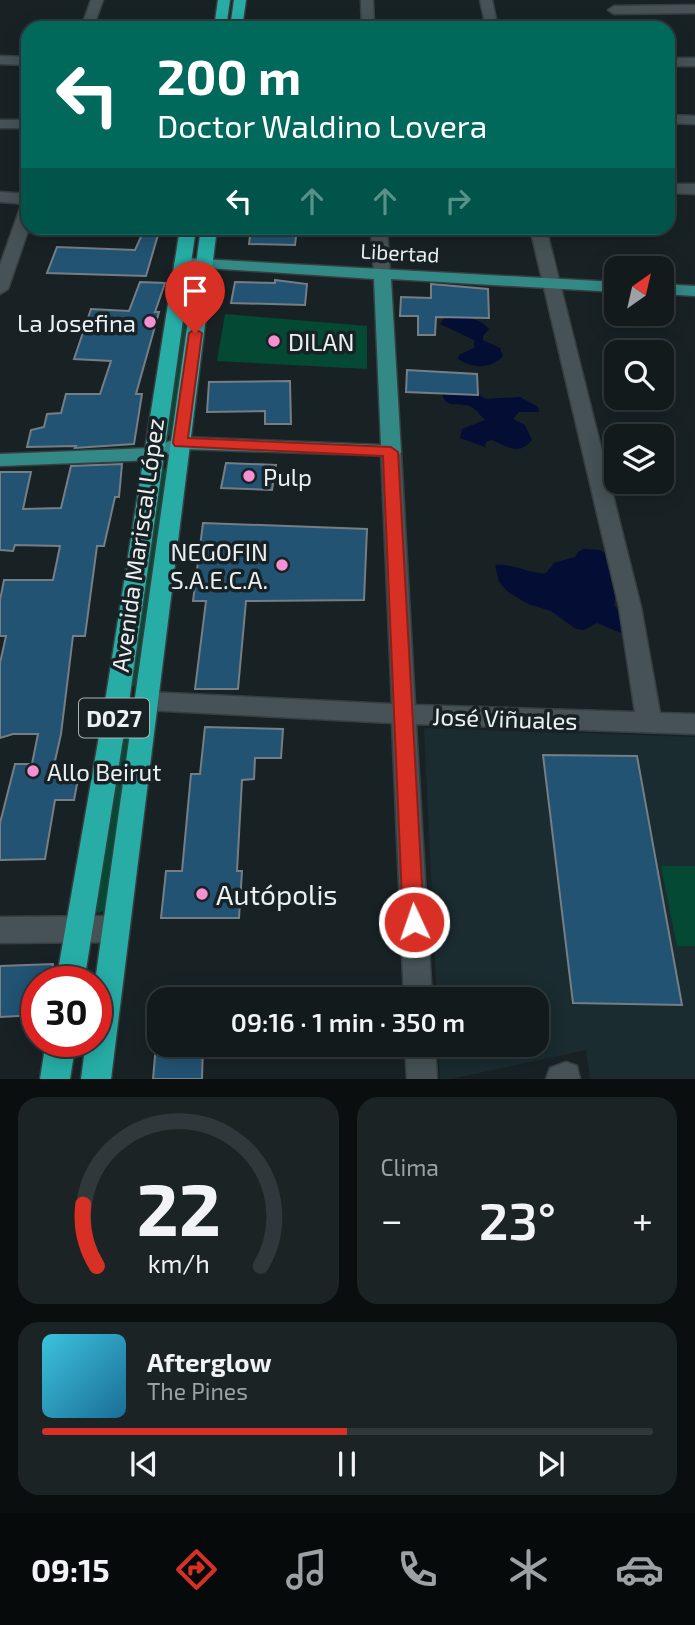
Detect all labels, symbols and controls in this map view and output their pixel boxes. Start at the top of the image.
text: 200 m [157,46,301,105]
icon: left [42,49,133,140]
text: Doctor Waldino Lovera [157,106,487,144]
icon: left [220,182,258,220]
icon: ahead [293,182,331,220]
icon: ahead [366,182,404,220]
icon: right [439,182,477,220]
street label: Libertad [360,237,440,267]
north arrow [604,256,674,326]
map controls [604,256,674,494]
pin [165,261,225,333]
icon: arrive [176,272,214,310]
place label: La Josefina [17,308,136,337]
marker: La Josefina [142,314,158,330]
place label: DILAN [288,327,354,356]
marker: DILAN [266,333,282,349]
button: search [604,340,674,410]
street label: Avenida Mariscal López [105,416,169,674]
button: layers [604,424,674,494]
place label: Pulp [263,462,312,491]
marker: Pulp [241,468,257,484]
place label: NEGOFIN S.A.E.C.A. [170,537,268,594]
marker: NEGOFIN S.A.E.C.A. [274,557,290,573]
road number: D027 [79,698,149,738]
street label: José Viñuales [432,701,578,735]
place label: Allo Beirut [47,757,161,786]
marker: Allo Beirut [25,763,41,779]
place label: Autópolis [216,877,338,911]
position arrow [377,885,451,959]
marker: Autópolis [194,886,210,902]
speed limit sign: 30 [21,966,112,1057]
text: 09:16 · 1 min · 350 m [231,1006,465,1037]
text: Clima [381,1153,439,1181]
text: 22 [136,1164,221,1252]
text: 23° [479,1188,556,1250]
text: − [381,1196,403,1242]
text: + [632,1196,653,1242]
text: km/h [147,1248,209,1278]
text: Afterglow [147,1346,272,1377]
text: The Pines [147,1377,248,1405]
icon: previous [125,1445,163,1483]
icon: pause [328,1445,366,1483]
icon: next [532,1445,570,1483]
icon: directions [172,1545,221,1594]
icon: music [282,1545,331,1594]
icon: phone [393,1545,442,1594]
icon: climate [504,1545,553,1594]
icon: car [615,1545,664,1594]
text: 09:15 [31,1550,110,1588]

